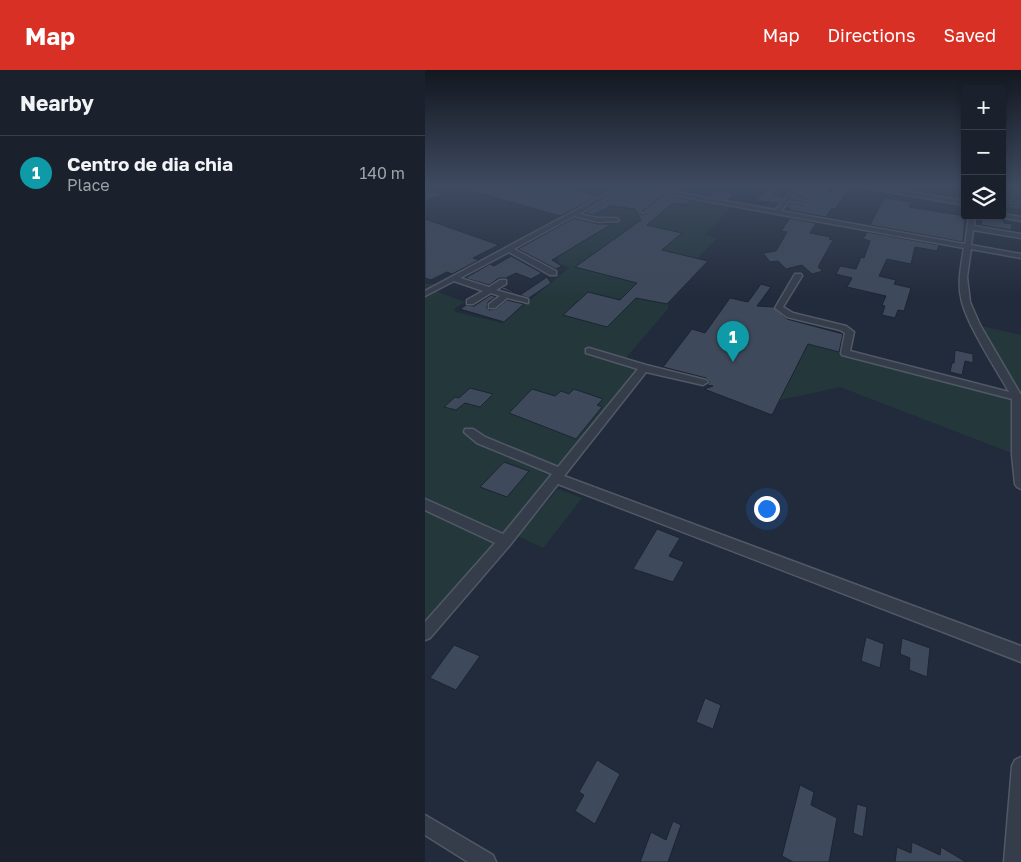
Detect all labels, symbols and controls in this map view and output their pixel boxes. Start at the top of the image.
text: Map [25,21,75,50]
text: Map [763,24,799,46]
text: Directions [827,24,915,46]
text: Saved [943,24,996,46]
map controls [961,85,1006,220]
button: + [961,85,1006,130]
text: Nearby [20,90,94,116]
button: − [961,130,1006,175]
text: Centro de dia chia [67,152,233,175]
text: 1 [32,163,40,183]
text: 140 m [359,163,405,183]
text: Place [67,175,110,195]
button: layers [961,175,1006,220]
pin: 1 [717,321,749,362]
your location [754,496,780,522]

